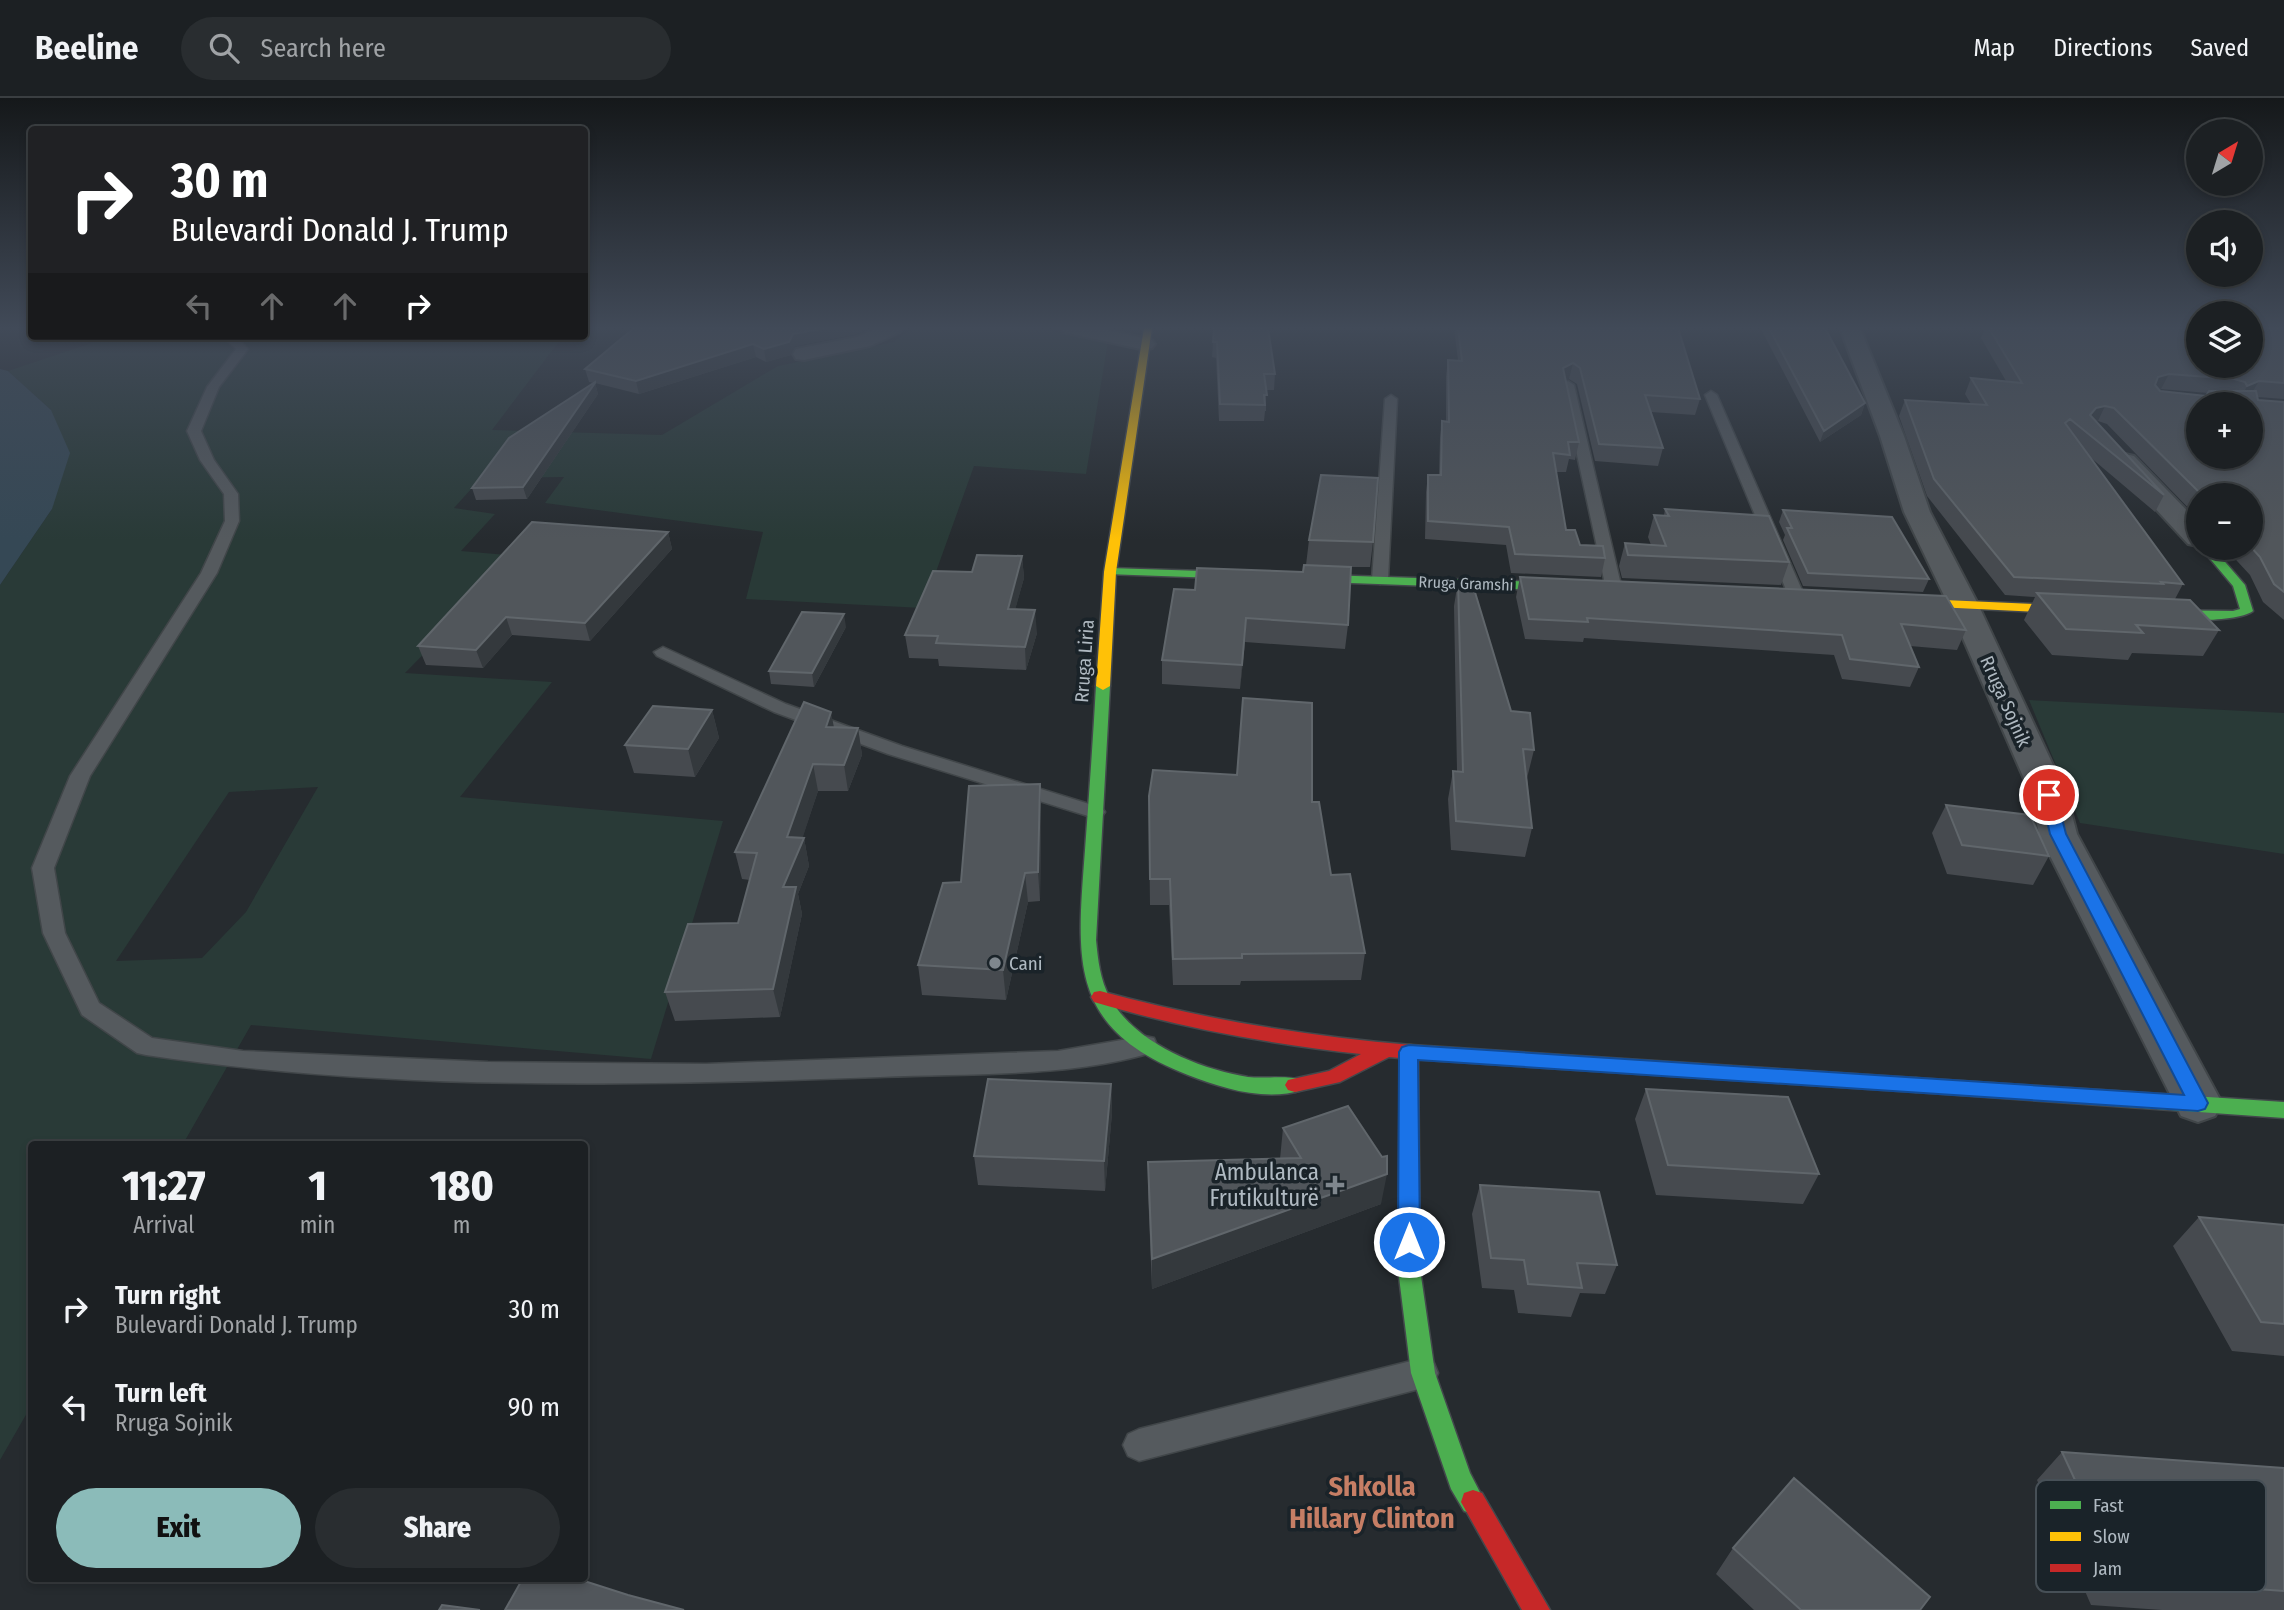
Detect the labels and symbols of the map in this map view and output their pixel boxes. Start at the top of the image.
north arrow [2186,119,2263,196]
street label: Rruga Gramshi [1418,572,1514,595]
street label: Rruga Liria [1070,619,1099,703]
street label: Rruga Sojnik [1975,652,2036,750]
pin [2019,765,2079,825]
place label: Cani [1009,952,1043,975]
marker: Cani [987,955,1003,971]
place label: Ambulanca Frutikulturë [1209,1158,1319,1212]
marker: Ambulanca Frutikulturë [1325,1175,1345,1195]
position arrow [1372,1205,1446,1279]
district label: Shkolla Hillary Clinton [1289,1470,1455,1535]
legend [2036,1480,2266,1592]
text: Fast [2093,1494,2124,1517]
text: Slow [2093,1525,2130,1548]
text: Jam [2093,1557,2122,1580]

